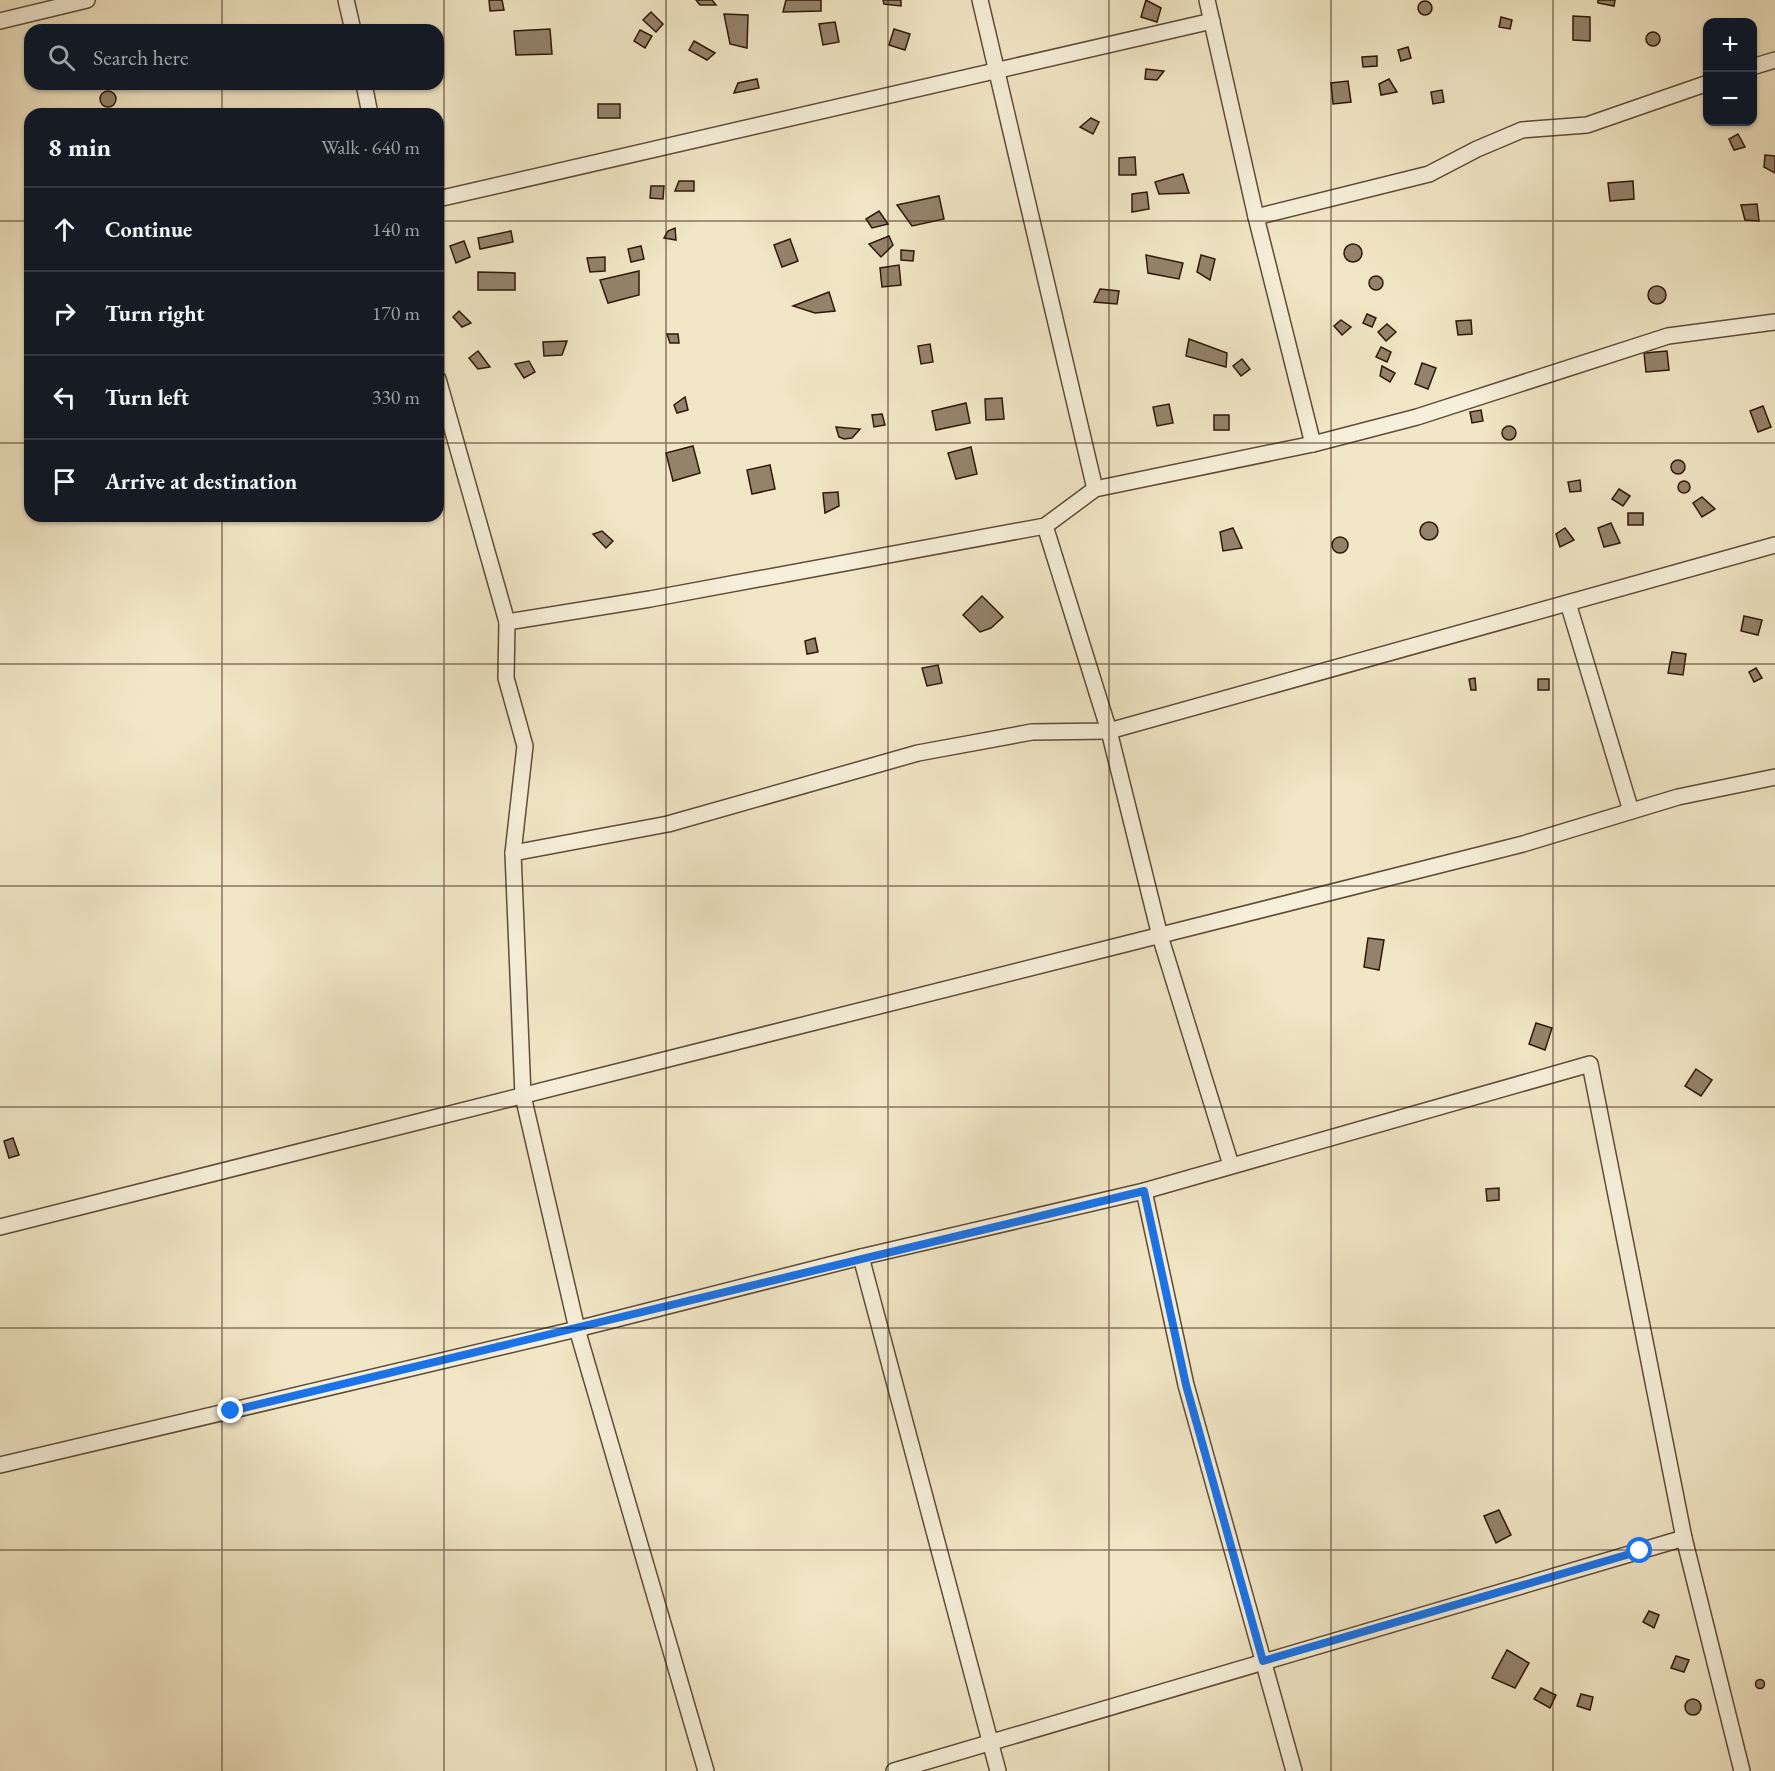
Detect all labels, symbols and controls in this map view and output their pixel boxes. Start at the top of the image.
map controls [1703,18,1757,126]
button: + [1703,18,1757,72]
search box [24,24,444,90]
icon: search [45,41,78,74]
text: Search here [93,43,188,72]
button: − [1703,72,1757,126]
text: 8 min [48,130,111,164]
text: Walk · 640 m [321,134,420,160]
icon: ahead [48,213,81,246]
text: Continue [105,215,192,244]
text: 140 m [372,216,420,242]
icon: right [48,297,81,330]
text: Turn right [105,299,204,328]
text: 170 m [372,300,420,326]
icon: left [48,381,81,414]
text: Turn left [105,383,189,412]
text: 330 m [372,384,420,410]
icon: arrive [48,465,81,498]
text: Arrive at destination [105,467,297,496]
route end [217,1397,243,1423]
route start [1626,1537,1652,1563]

